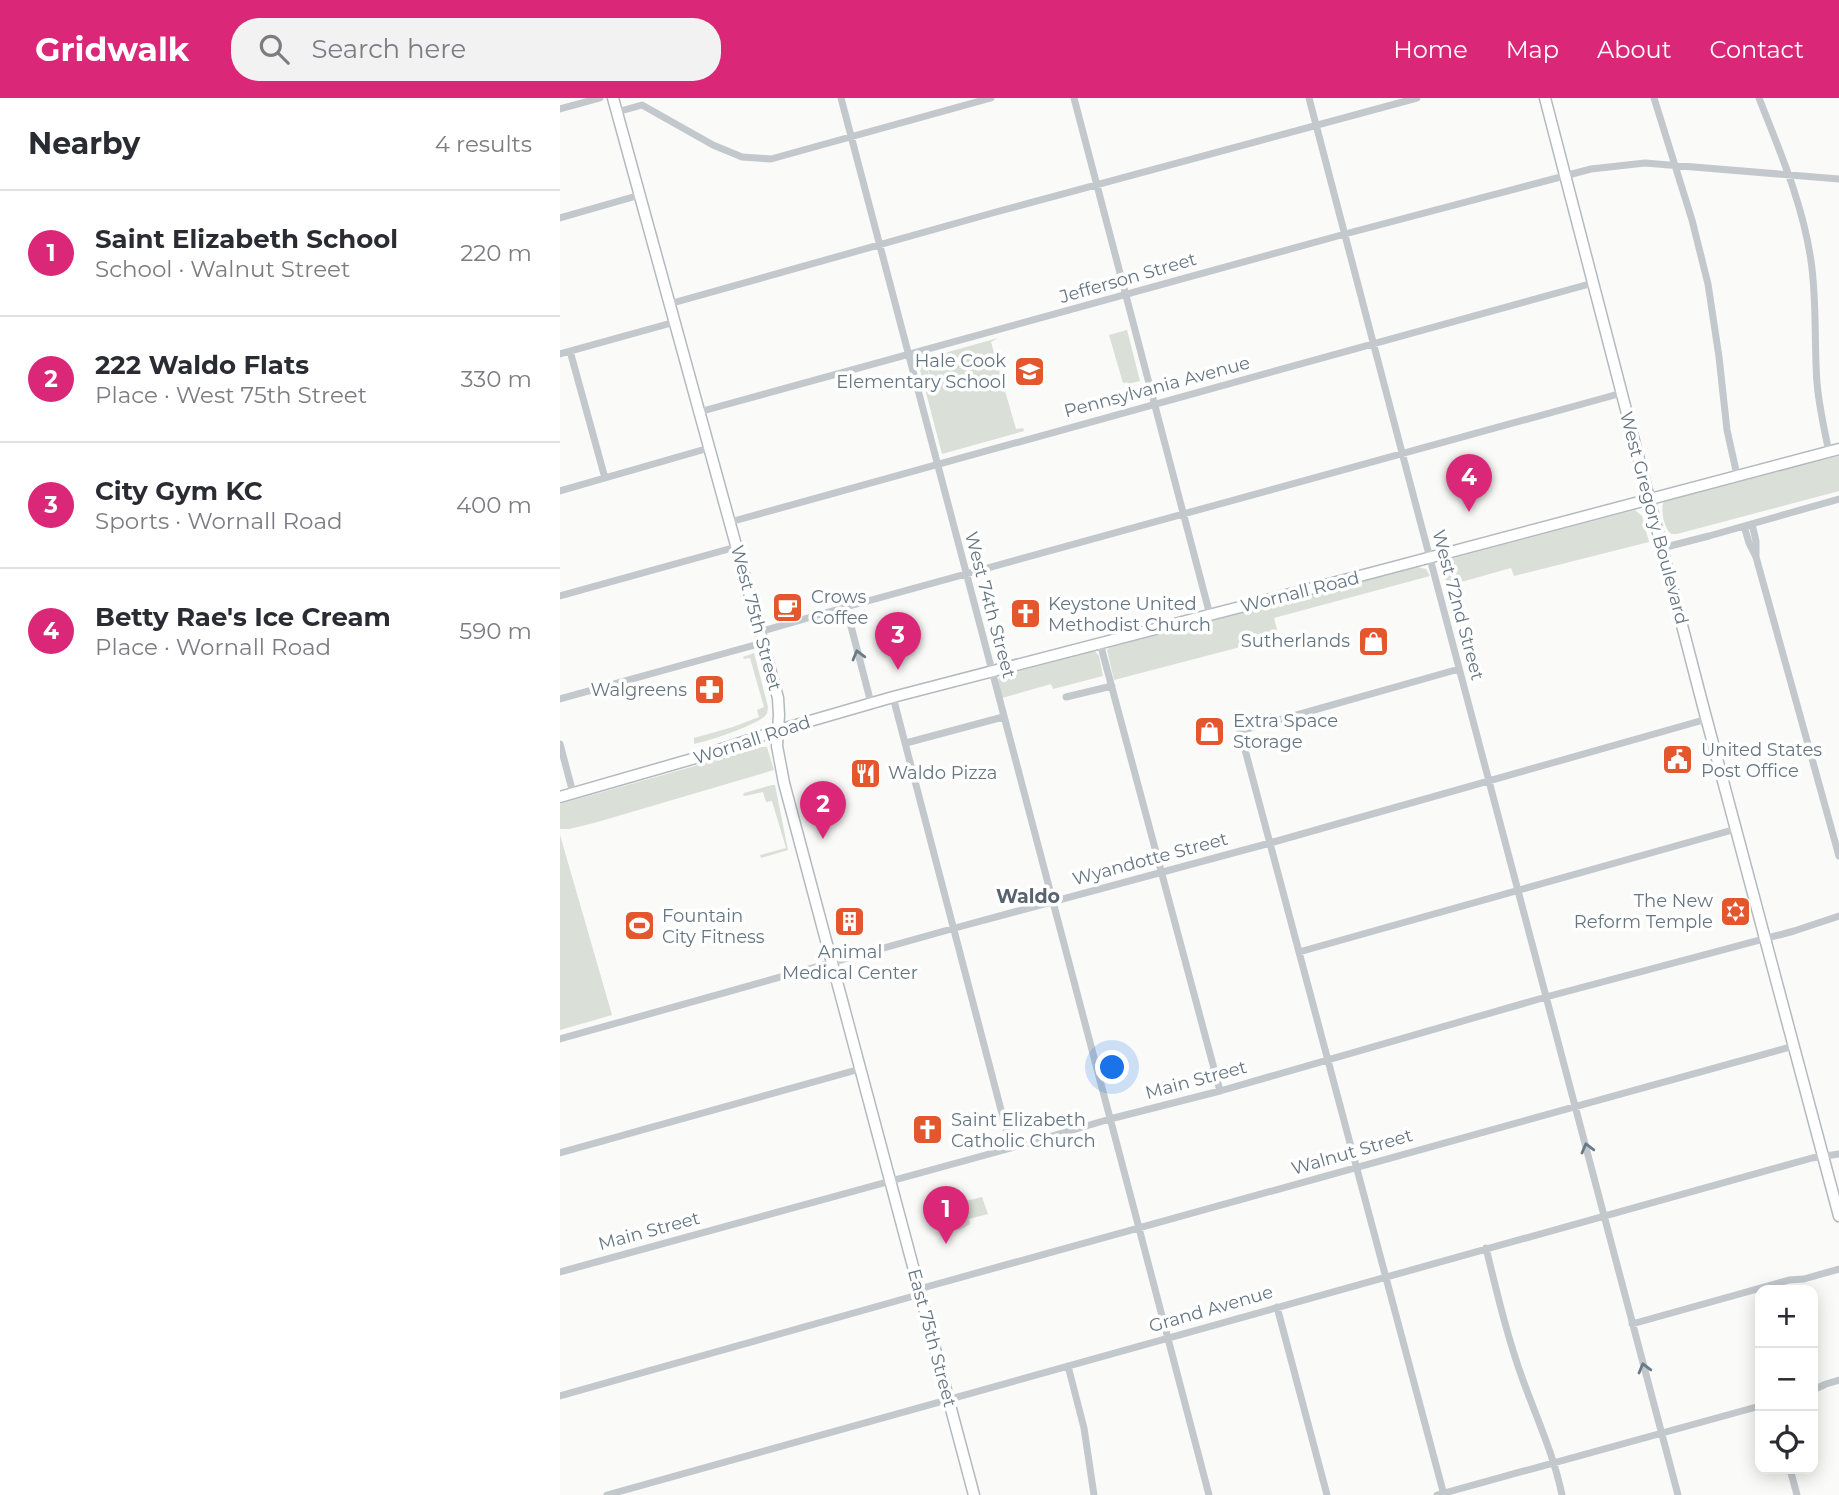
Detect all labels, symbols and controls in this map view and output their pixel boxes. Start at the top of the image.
search box [231,18,721,81]
text: Gridwalk [35,29,189,69]
icon: search [255,30,293,68]
text: Search here [311,33,466,65]
text: Home [1393,35,1468,64]
text: Map [1506,35,1559,64]
text: About [1597,35,1671,64]
text: Contact [1709,35,1804,64]
text: Nearby [28,125,140,162]
text: 4 results [435,130,532,158]
text: Saint Elizabeth School [95,223,398,255]
text: 1 [46,239,56,267]
text: 220 m [460,239,532,267]
street label: Jefferson Street [1056,248,1199,308]
text: School · Walnut Street [95,255,350,283]
text: 222 Waldo Flats [95,349,309,381]
place label: Hale Cook Elementary School [836,350,1006,393]
street label: Pennsylvania Avenue [1062,352,1252,422]
school or university icon: Hale Cook Elementary School [1012,354,1046,388]
text: 2 [44,365,58,393]
text: 330 m [461,365,532,393]
text: Place · West 75th Street [95,381,367,409]
street label: West Gregory Boulevard [1615,409,1693,627]
pin: 4 [1446,454,1492,512]
text: City Gym KC [95,475,263,507]
text: 3 [44,491,58,519]
text: 400 m [456,491,532,519]
text: Sports · Wornall Road [95,507,343,535]
street label: West 72nd Street [1427,527,1489,683]
street label: West 74th Street [960,529,1020,681]
street label: West 75th Street [726,543,786,693]
street label: Wornall Road [1238,567,1362,617]
place label: Crows Coffee [811,586,869,629]
cafe icon: Crows Coffee [771,590,805,624]
place label: Keystone United Methodist Church [1048,593,1211,636]
church icon: Keystone United Methodist Church [1008,597,1042,631]
text: Betty Rae's Ice Cream [95,601,391,633]
pin: 3 [875,612,921,670]
text: 4 [43,617,59,645]
text: 590 m [459,617,532,645]
shop icon: Sutherlands [1356,624,1390,658]
place label: Sutherlands [1241,630,1350,652]
text: Place · Wornall Road [95,633,331,661]
one-way arrow [852,649,867,661]
pharmacy icon: Walgreens [693,673,727,707]
place label: Walgreens [591,679,687,701]
place label: Extra Space Storage [1233,710,1338,753]
street label: Wornall Road [691,711,813,769]
shop icon: Extra Space Storage [1193,714,1227,748]
place label: United States Post Office [1701,739,1822,782]
public building icon: United States Post Office [1661,743,1695,777]
restaurant icon: Waldo Pizza [848,756,882,790]
place label: Waldo Pizza [888,762,997,784]
pin: 2 [800,781,846,839]
street label: Wyandotte Street [1070,828,1230,890]
district label: Waldo [996,885,1060,908]
place label: The New Reform Temple [1574,890,1713,933]
synagogue icon: The New Reform Temple [1719,894,1753,928]
place label: Fountain City Fitness [662,905,765,948]
building icon: Animal Medical Center [833,905,867,939]
sports icon: Fountain City Fitness [622,909,656,943]
place label: Animal Medical Center [782,941,918,984]
your location [1095,1050,1129,1084]
street label: Main Street [1143,1056,1249,1104]
place label: Saint Elizabeth Catholic Church [951,1109,1096,1152]
church icon: Saint Elizabeth Catholic Church [911,1113,945,1147]
street label: Walnut Street [1289,1124,1415,1180]
one-way arrow [1581,1142,1595,1154]
pin: 1 [923,1186,969,1244]
street label: Main Street [596,1207,702,1255]
street label: East 75th Street [903,1266,961,1410]
street label: Grand Avenue [1146,1281,1276,1337]
map controls [1755,1285,1818,1474]
button: + [1755,1285,1818,1348]
button: − [1755,1348,1818,1411]
one-way arrow [1638,1362,1652,1374]
button: locate [1755,1411,1818,1474]

